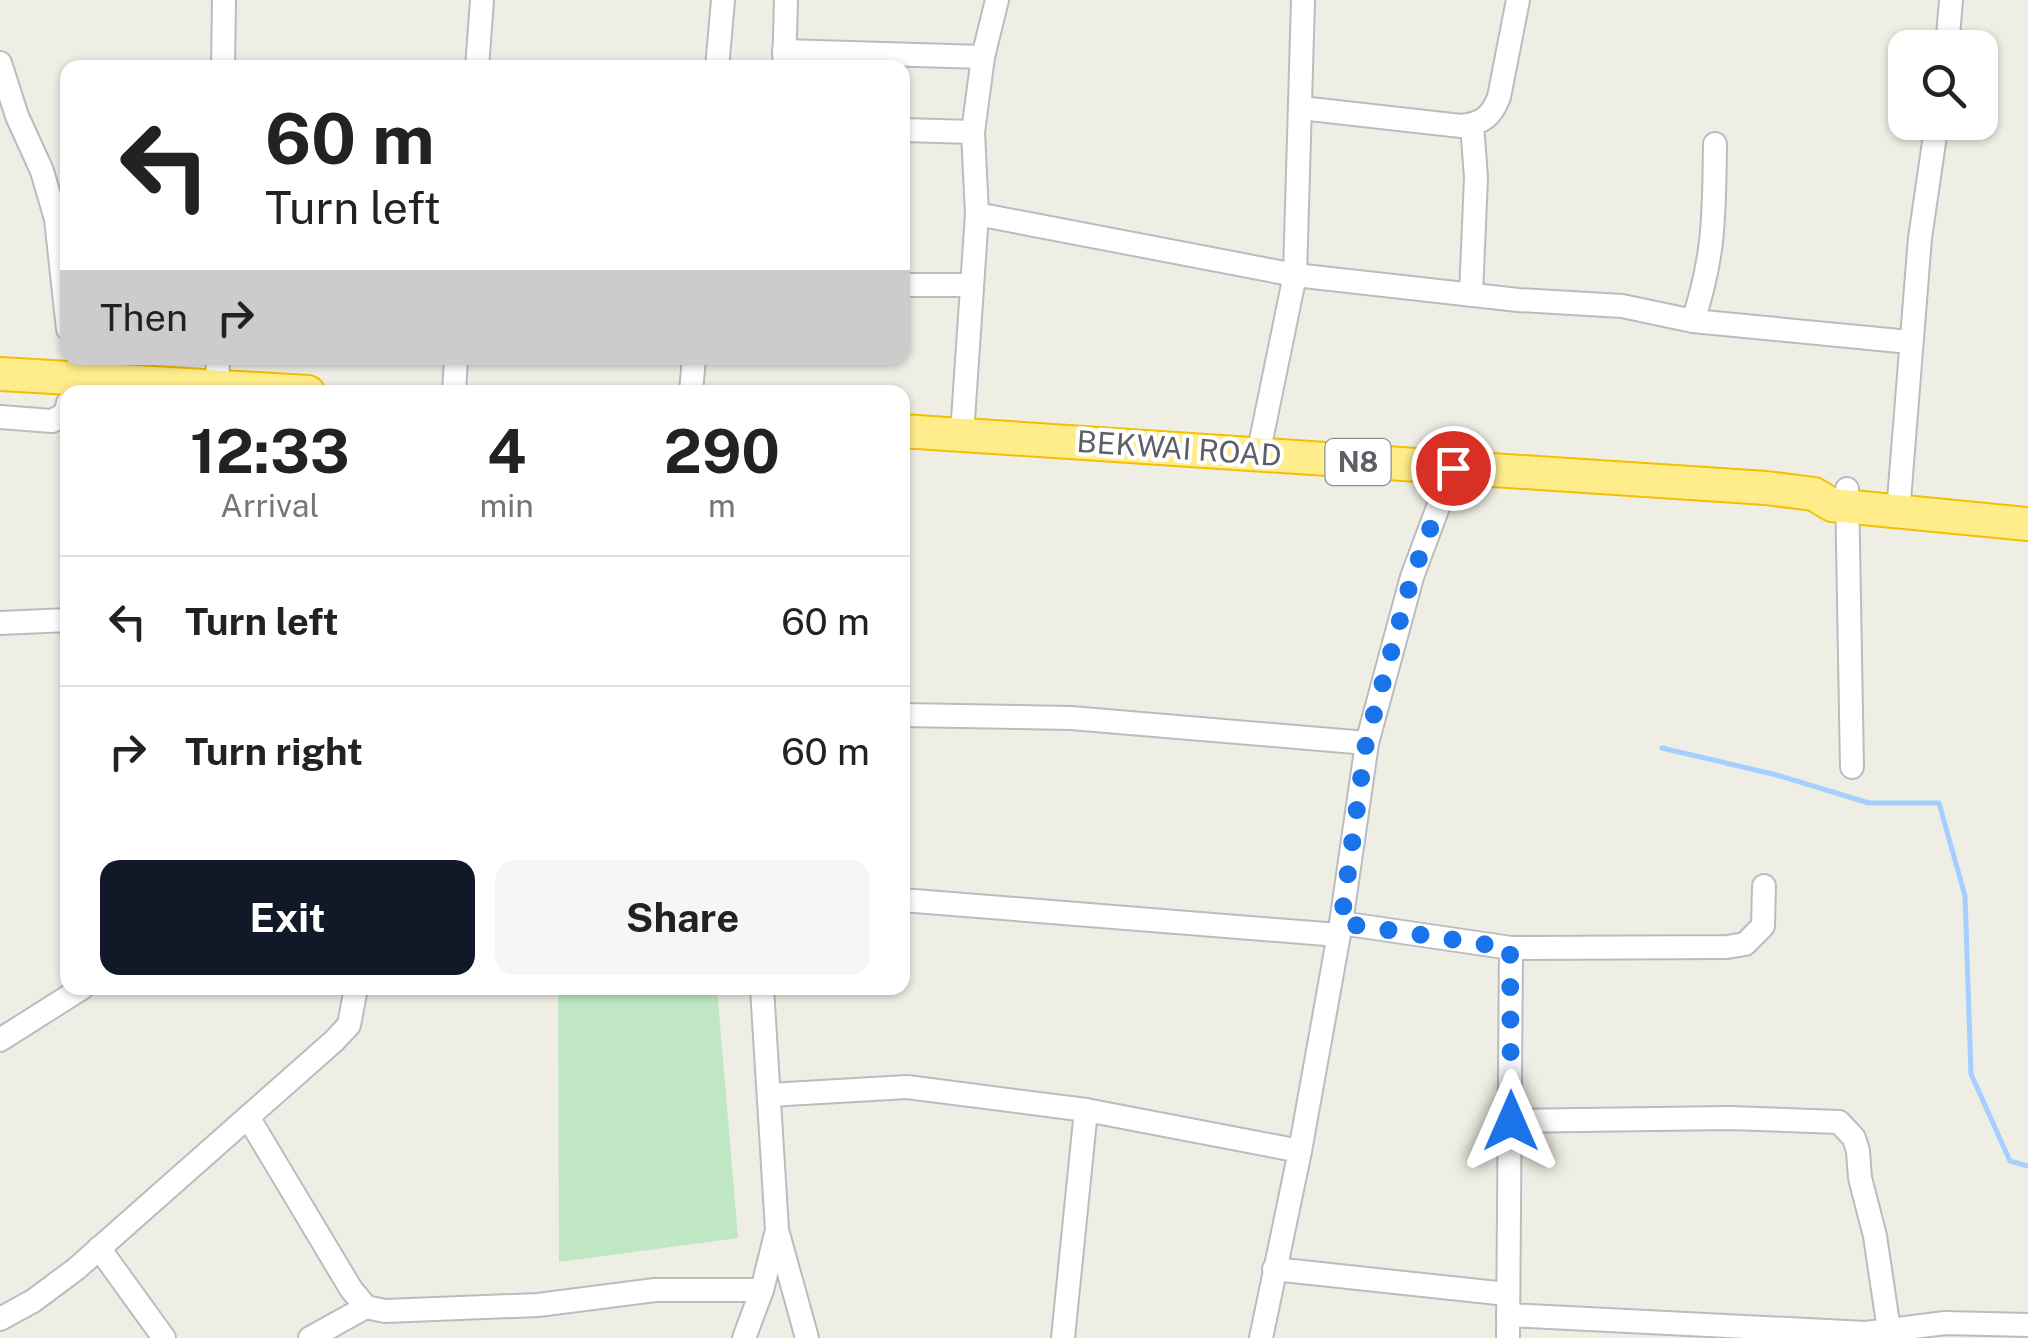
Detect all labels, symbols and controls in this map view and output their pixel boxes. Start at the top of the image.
map controls [1888,30,1998,140]
button: search [1888,30,1998,140]
text: 60 m [265,97,435,180]
icon: left [100,100,230,230]
text: Turn left [265,181,441,234]
icon: right [208,290,263,345]
text: Then [100,295,188,340]
text: 12:33 [190,416,350,487]
text: 4 [487,416,526,487]
text: 290 [664,416,780,487]
street label: BEKWAI ROAD [1075,423,1283,473]
pin [1411,426,1496,511]
road number: N8 [1326,439,1390,485]
icon: arrive [1426,441,1481,496]
text: Arrival [220,487,319,524]
text: min [480,487,534,524]
text: m [708,487,736,524]
icon: left [100,594,155,649]
text: Turn left [185,599,339,644]
text: 60 m [781,599,870,644]
icon: right [100,724,155,779]
text: Turn right [185,729,363,774]
text: 60 m [781,729,870,774]
button: Exit [100,860,475,975]
button: Share [495,860,870,975]
position arrow [1459,1069,1563,1173]

